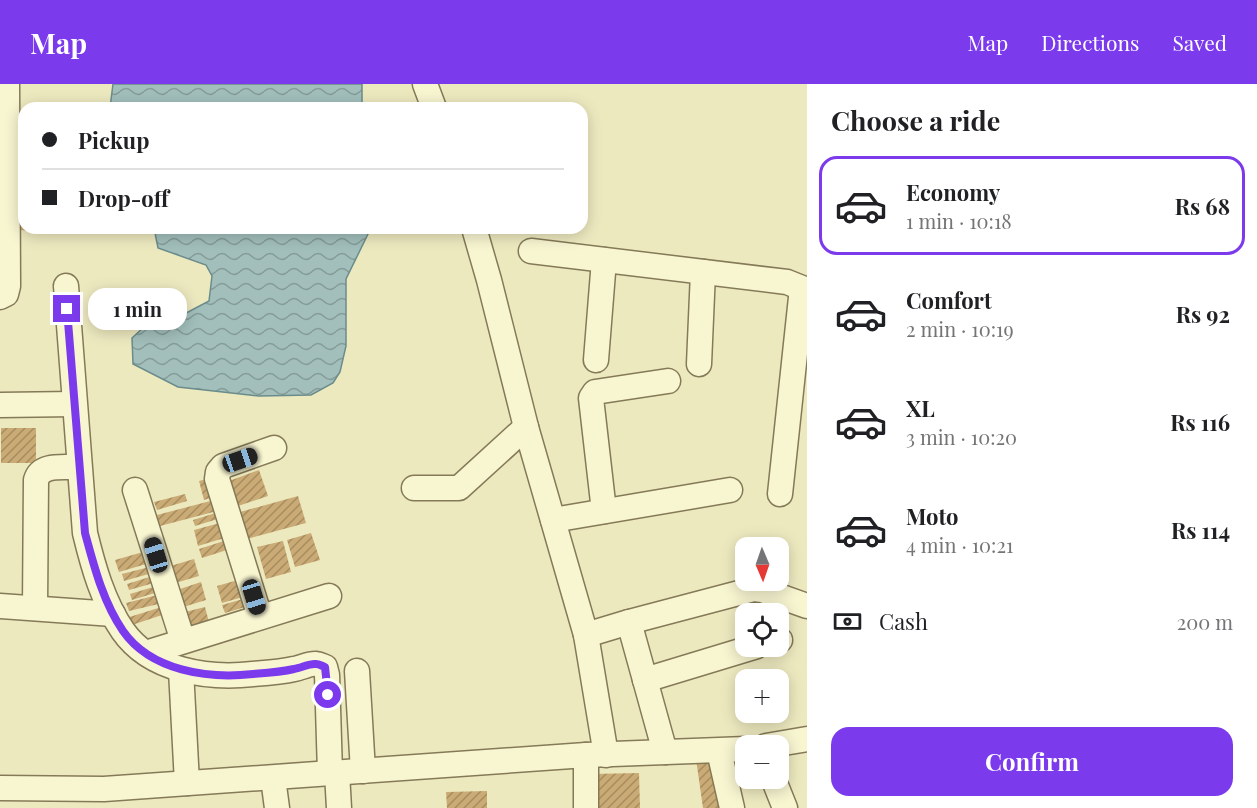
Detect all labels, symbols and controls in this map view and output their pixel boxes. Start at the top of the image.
text: Map [30,24,87,61]
text: Map [967,28,1008,56]
text: Directions [1041,28,1139,56]
text: Saved [1172,28,1227,56]
text: Choose a ride [831,102,1000,138]
text: Pickup [78,125,149,155]
text: Economy [906,177,1000,207]
icon: car [834,179,888,233]
text: Drop-off [78,183,169,213]
text: Rs 68 [1175,191,1230,221]
text: 1 min · 10:18 [906,207,1012,234]
text: Comfort [906,285,992,315]
icon: car [834,287,888,341]
callout: 1 min [88,288,187,330]
route end [53,295,80,322]
text: 1 min [113,295,162,322]
text: Rs 92 [1176,299,1230,329]
text: 2 min · 10:19 [906,315,1014,342]
text: XL [906,393,935,423]
icon: car [834,395,888,449]
text: Rs 116 [1170,407,1230,437]
text: 3 min · 10:20 [906,423,1017,450]
car [220,446,260,474]
text: Moto [906,501,959,531]
icon: car [834,503,888,557]
text: Rs 114 [1171,515,1230,545]
text: 4 min · 10:21 [906,531,1013,558]
car [142,535,170,575]
north arrow [735,537,789,591]
map controls [735,537,789,789]
car [240,577,268,617]
button: locate [735,603,789,657]
icon: cash [831,605,864,638]
text: Cash [879,606,928,636]
text: 200 m [1177,608,1233,635]
button: + [735,669,789,723]
route start [314,681,341,708]
button: Confirm [831,727,1233,796]
button: − [735,735,789,789]

